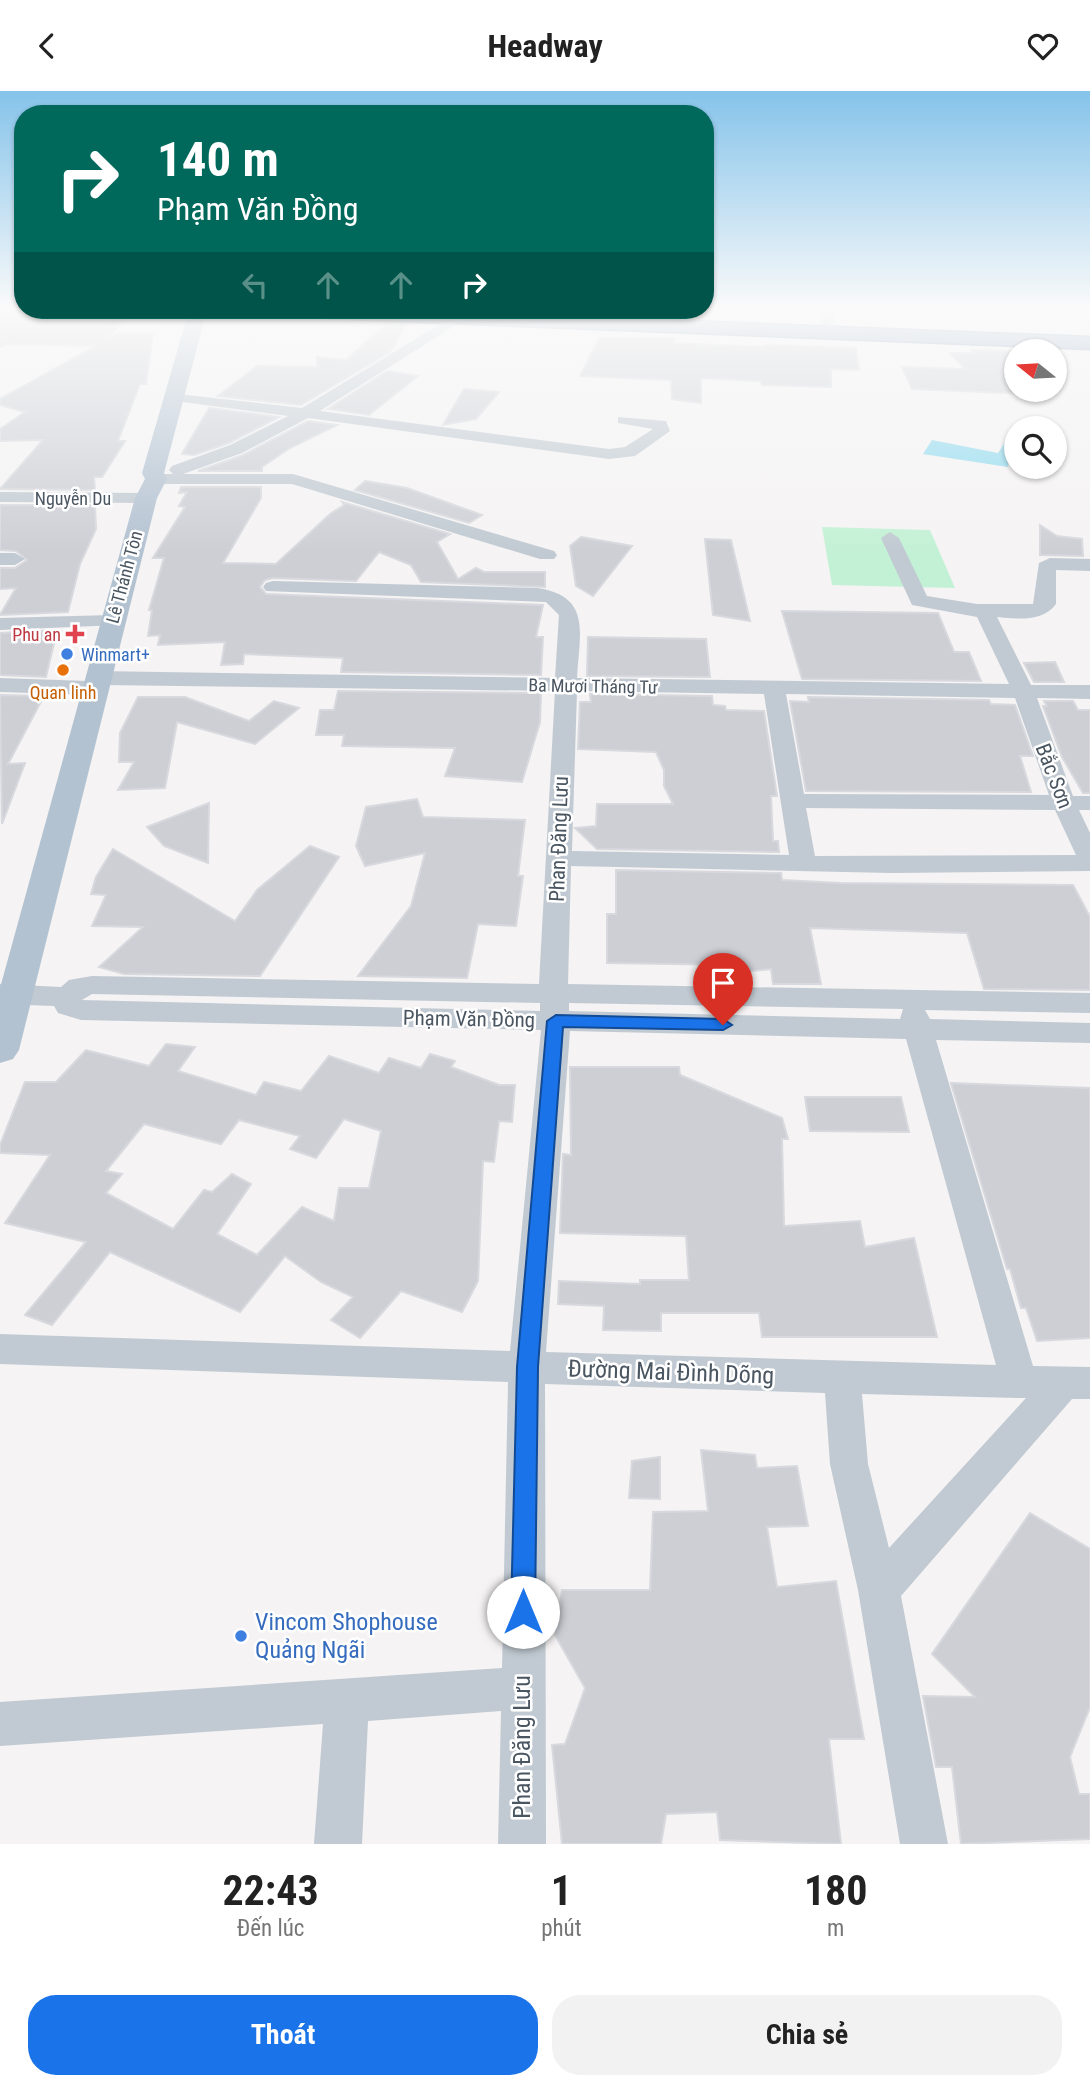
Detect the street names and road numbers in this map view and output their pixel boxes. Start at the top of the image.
street label: Nguyễn Du [35,488,111,509]
street label: Lê Thánh Tôn [102,528,146,626]
street label: Ba Mươi Tháng Tư [528,674,658,698]
street label: Bắc Sơn [1031,740,1077,812]
street label: Phan Đăng Lưu [545,776,573,902]
street label: Phạm Văn Đồng [403,1006,535,1032]
street label: Đường Mai Đình Dõng [567,1354,775,1390]
street label: Phan Đăng Lưu [508,1675,536,1819]

